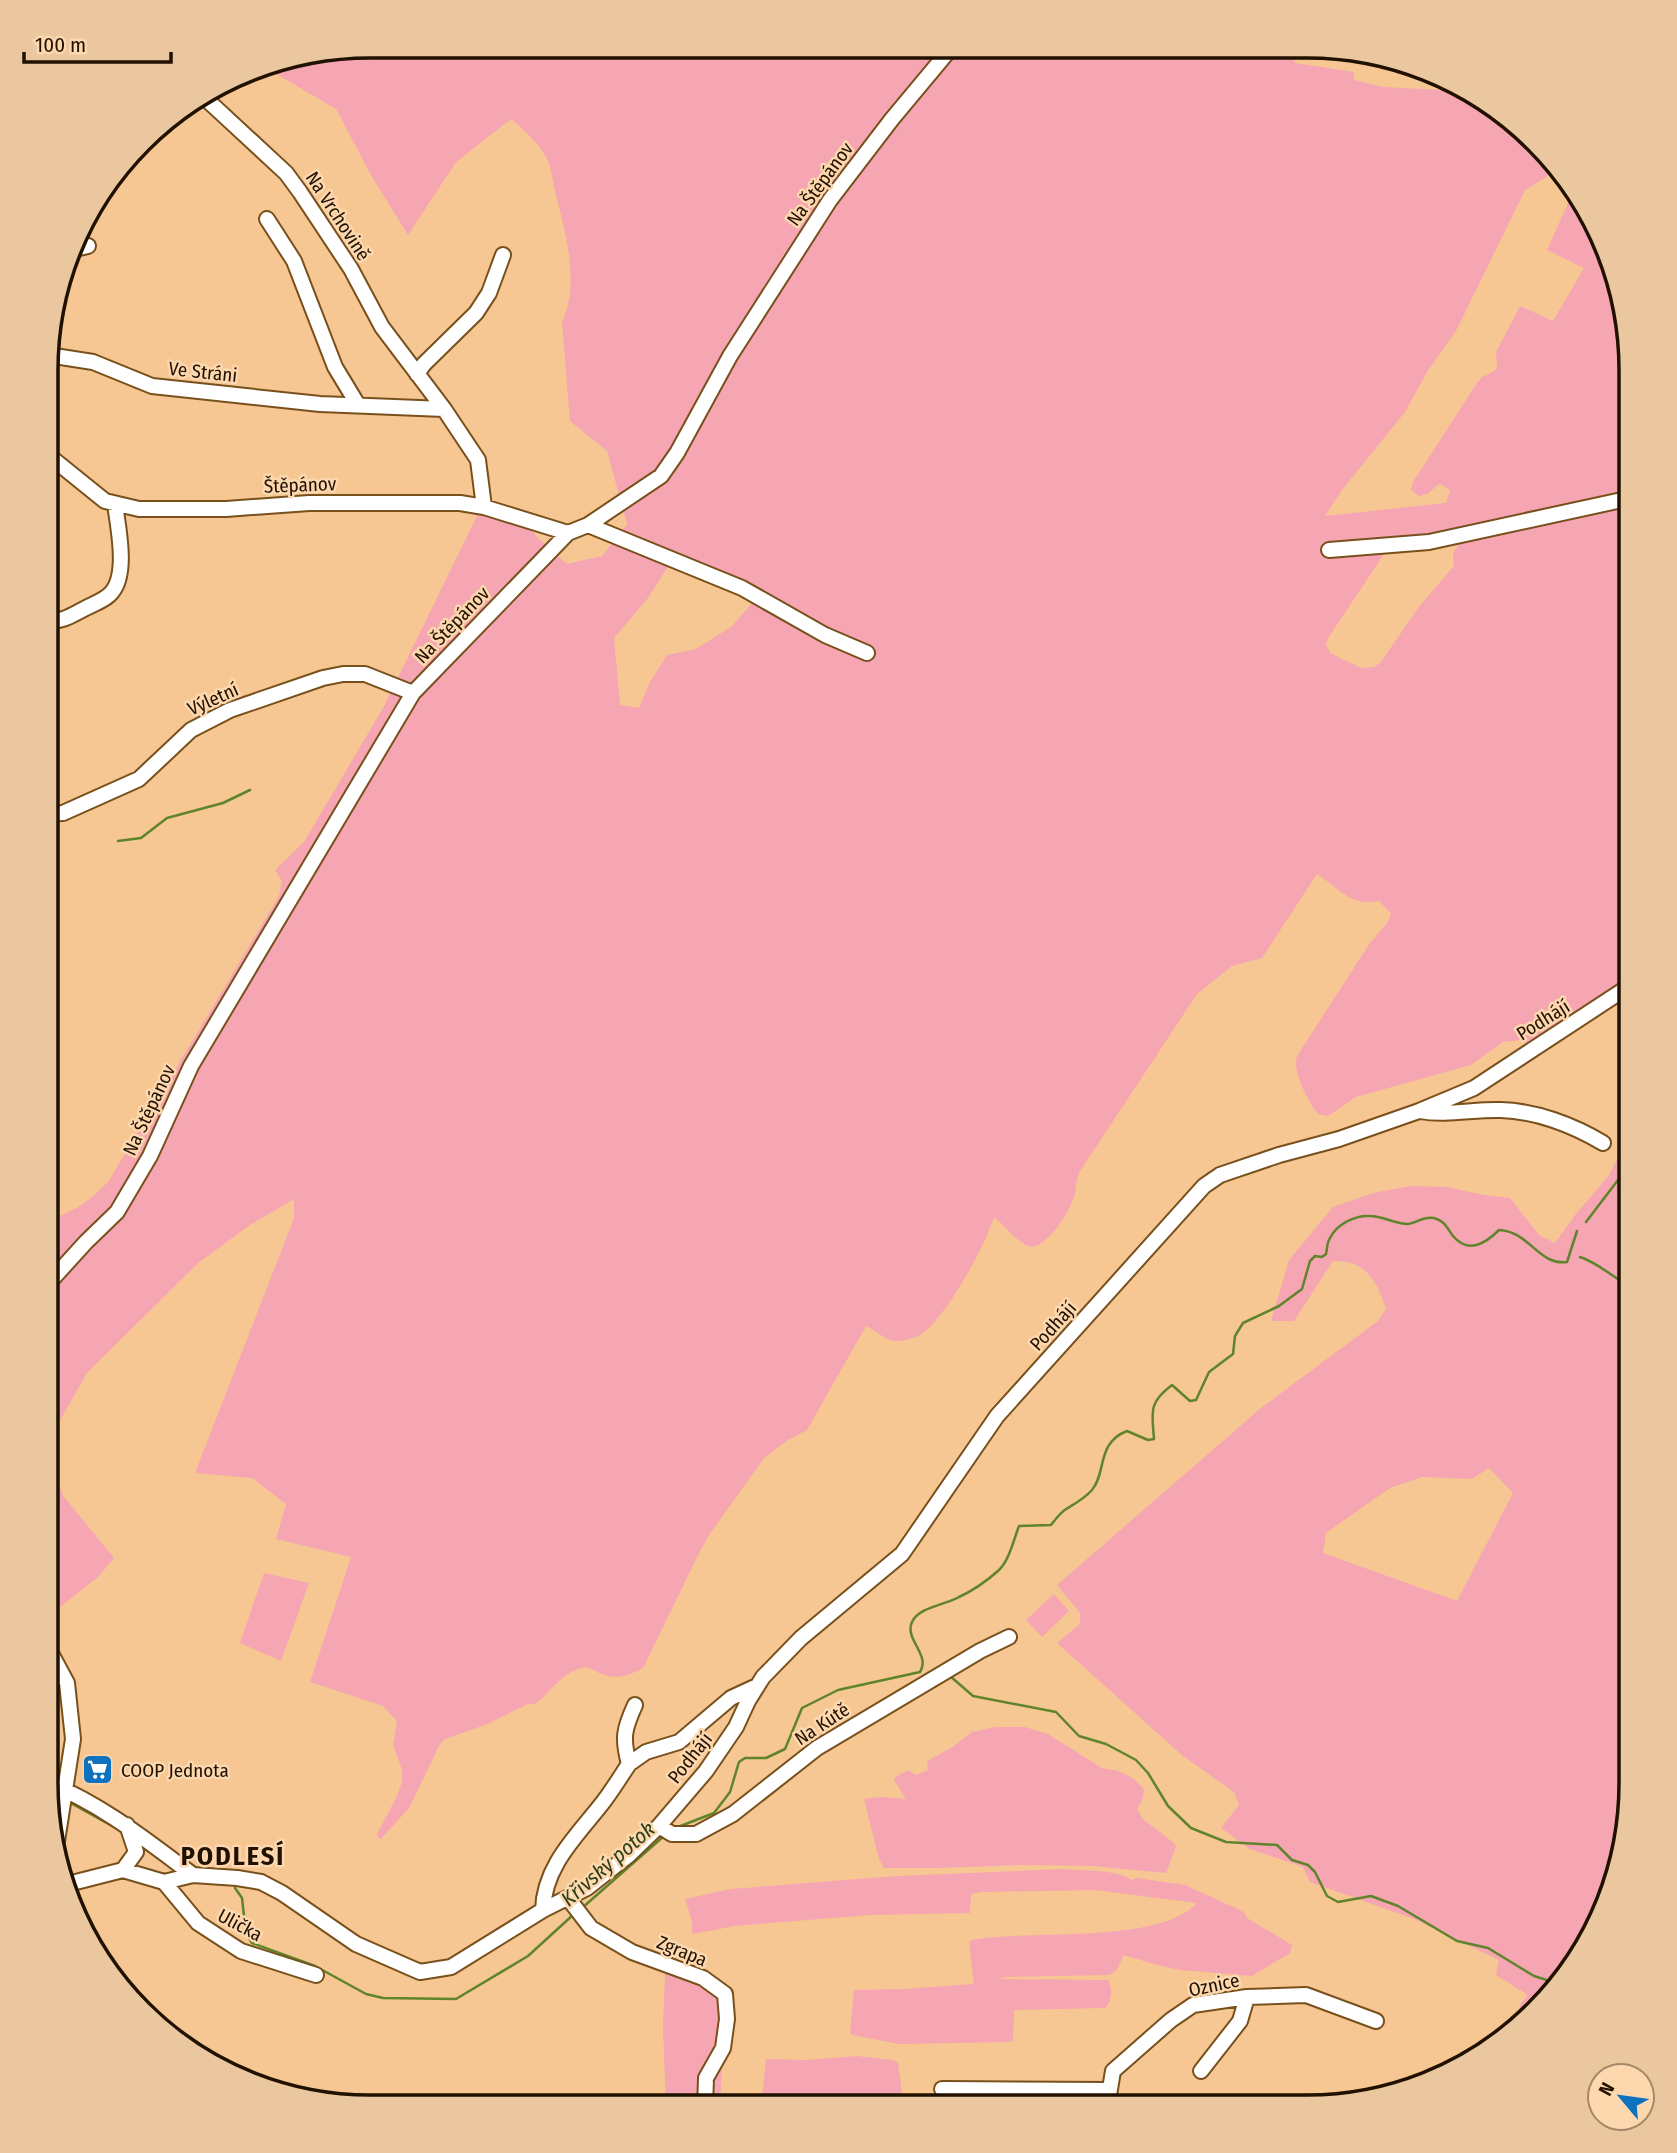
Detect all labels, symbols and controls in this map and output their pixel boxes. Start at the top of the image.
scale bar [24,21,172,65]
text: 100 m [35,32,86,58]
street label: Na Štěpánov [782,137,858,230]
street label: Na Vrchovině [301,167,375,265]
street label: Ve Stráni [168,357,238,387]
street label: Štěpánov [263,472,337,498]
street label: Na Štěpánov [410,581,495,668]
street label: Výletní [184,678,242,720]
street label: Podhájí [1512,995,1574,1045]
street label: Na Štěpánov [118,1060,180,1159]
street label: Podhájí [1025,1296,1081,1355]
street label: Na Kútě [790,1698,854,1750]
street label: Podhájí [663,1728,717,1788]
supermarket icon: COOP Jednota [81,1753,115,1787]
place label: COOP Jednota [121,1759,229,1782]
water label: Křivský potok [556,1816,660,1912]
district label: PODLESÍ [181,1840,285,1872]
street label: Ulička [214,1904,266,1946]
street label: Zgrapa [654,1931,710,1971]
street label: Oznice [1187,1968,1241,2002]
north arrow [1586,2062,1656,2132]
text: N [1594,2078,1619,2100]

